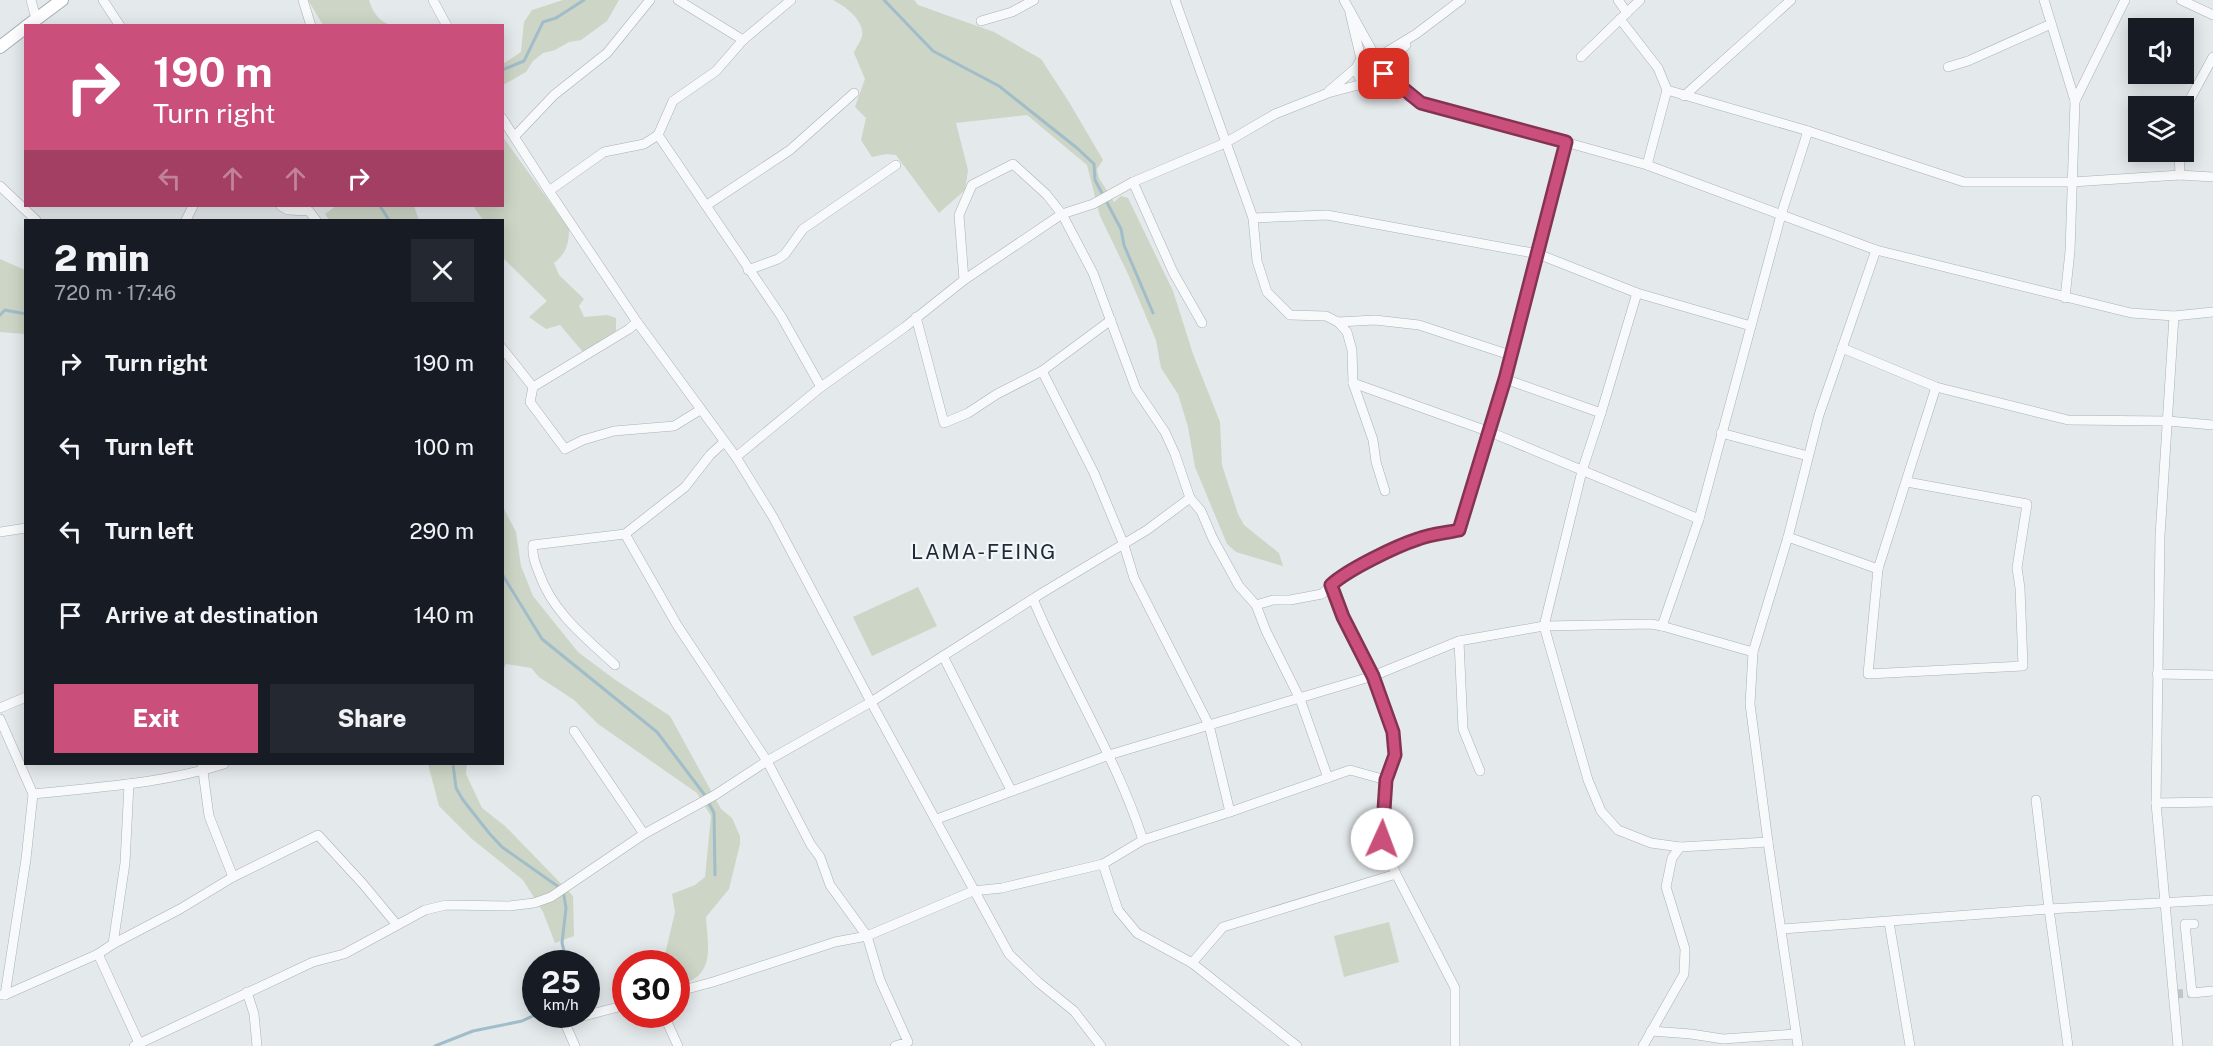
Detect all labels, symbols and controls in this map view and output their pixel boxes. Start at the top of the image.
map controls [2128,18,2194,162]
button: sound [2128,18,2194,84]
text: 190 m [153,47,273,96]
icon: right [54,48,132,126]
pin [1358,48,1409,99]
icon: arrive [1367,57,1400,90]
button: layers [2128,96,2194,162]
text: Turn right [153,97,276,129]
icon: left [153,162,186,195]
icon: ahead [216,162,249,195]
icon: ahead [279,162,312,195]
icon: right [342,162,375,195]
text: 2 min [54,237,150,279]
button: close [411,239,474,302]
text: 720 m · 17:46 [54,281,176,305]
icon: right [54,347,87,380]
text: Turn right [105,350,208,376]
text: 190 m [414,350,474,376]
icon: left [54,431,87,464]
text: Turn left [105,434,194,460]
text: 100 m [414,434,474,460]
icon: left [54,515,87,548]
text: Turn left [105,518,194,544]
text: 290 m [409,518,474,544]
district label: LAMA-FEING [911,539,1057,564]
icon: arrive [54,599,87,632]
text: Arrive at destination [105,602,318,628]
text: 140 m [413,602,474,628]
button: Exit [54,684,258,753]
button: Share [270,684,474,753]
position arrow [1350,807,1414,871]
speed limit sign: 30 [612,950,690,1028]
text: 25 [541,964,581,1000]
text: km/h [543,996,579,1013]

